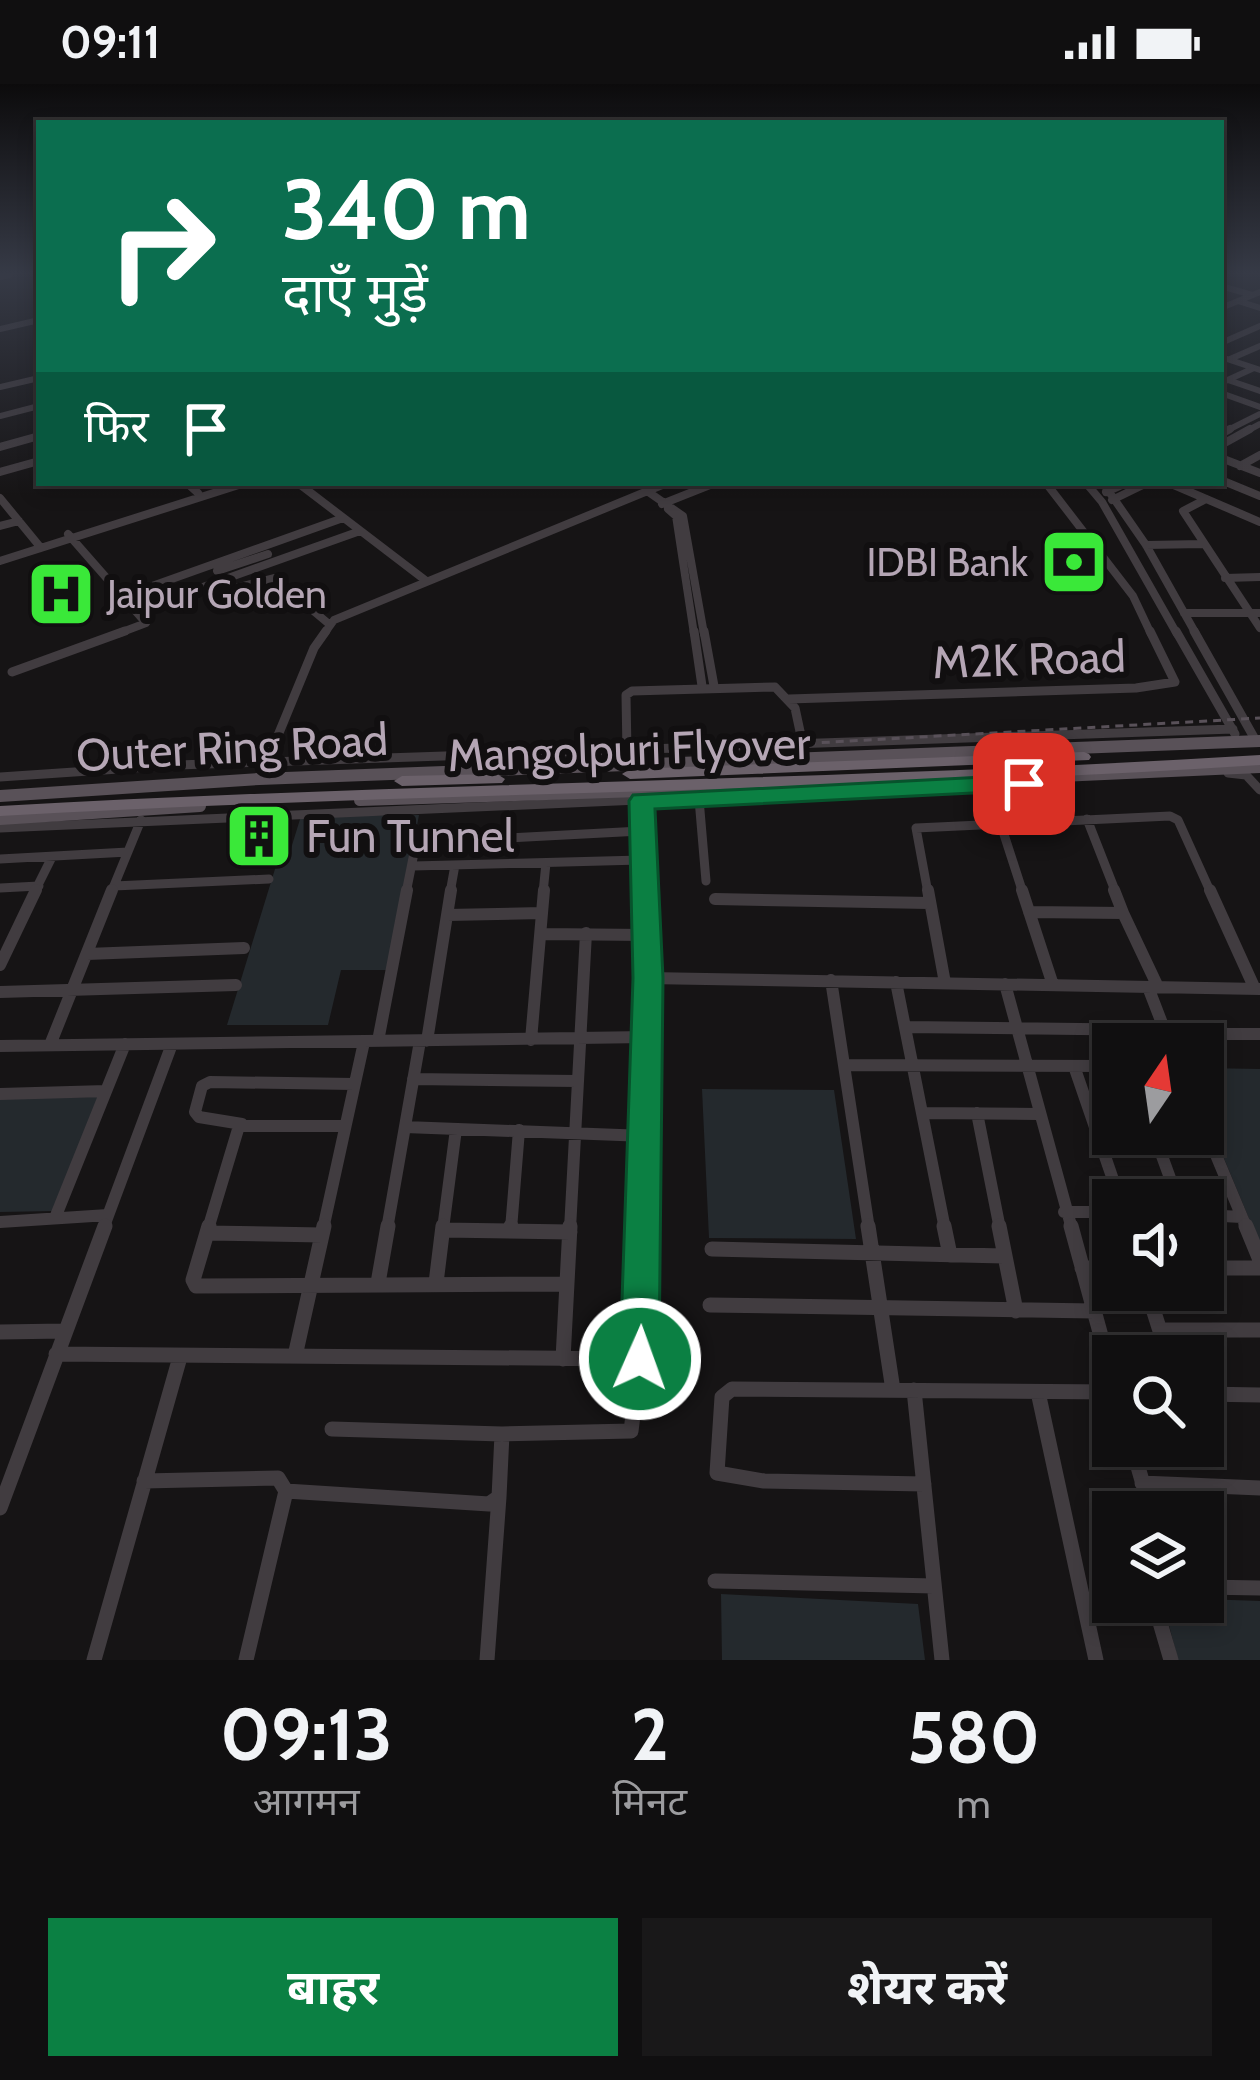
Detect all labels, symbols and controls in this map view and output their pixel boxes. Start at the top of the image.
text: 09:11 [60,15,160,69]
text: 340 m [282,158,531,260]
icon: right [84,168,240,324]
text: दाएँ मुड़ें [282,260,428,326]
icon: arrive [173,396,239,462]
text: फिर [84,399,149,453]
bank icon: IDBI Bank [1039,527,1109,597]
place label: IDBI Bank [866,538,1029,586]
hospital icon: Jaipur Golden [26,559,96,629]
place label: Jaipur Golden [106,570,327,618]
street label: M2K Road [931,629,1127,689]
street label: Outer Ring Road [75,712,389,782]
street label: Mangolpuri Flyover [447,716,812,782]
pin [973,733,1075,835]
icon: arrive [991,751,1057,817]
building icon: Fun Tunnel [224,801,294,871]
place label: Fun Tunnel [306,809,515,863]
north arrow [1092,1023,1224,1155]
map controls [1092,1023,1224,1623]
button: sound [1092,1179,1224,1311]
position arrow [577,1296,703,1422]
button: search [1092,1335,1224,1467]
button: layers [1092,1491,1224,1623]
text: 09:13 [220,1691,393,1778]
text: 2 [631,1691,669,1778]
text: 580 [907,1694,1040,1781]
text: आगमन [253,1777,360,1825]
text: मिनट [612,1777,687,1825]
text: m [957,1780,991,1828]
button: बाहर [48,1918,618,2056]
button: शेयर करें [642,1918,1212,2056]

